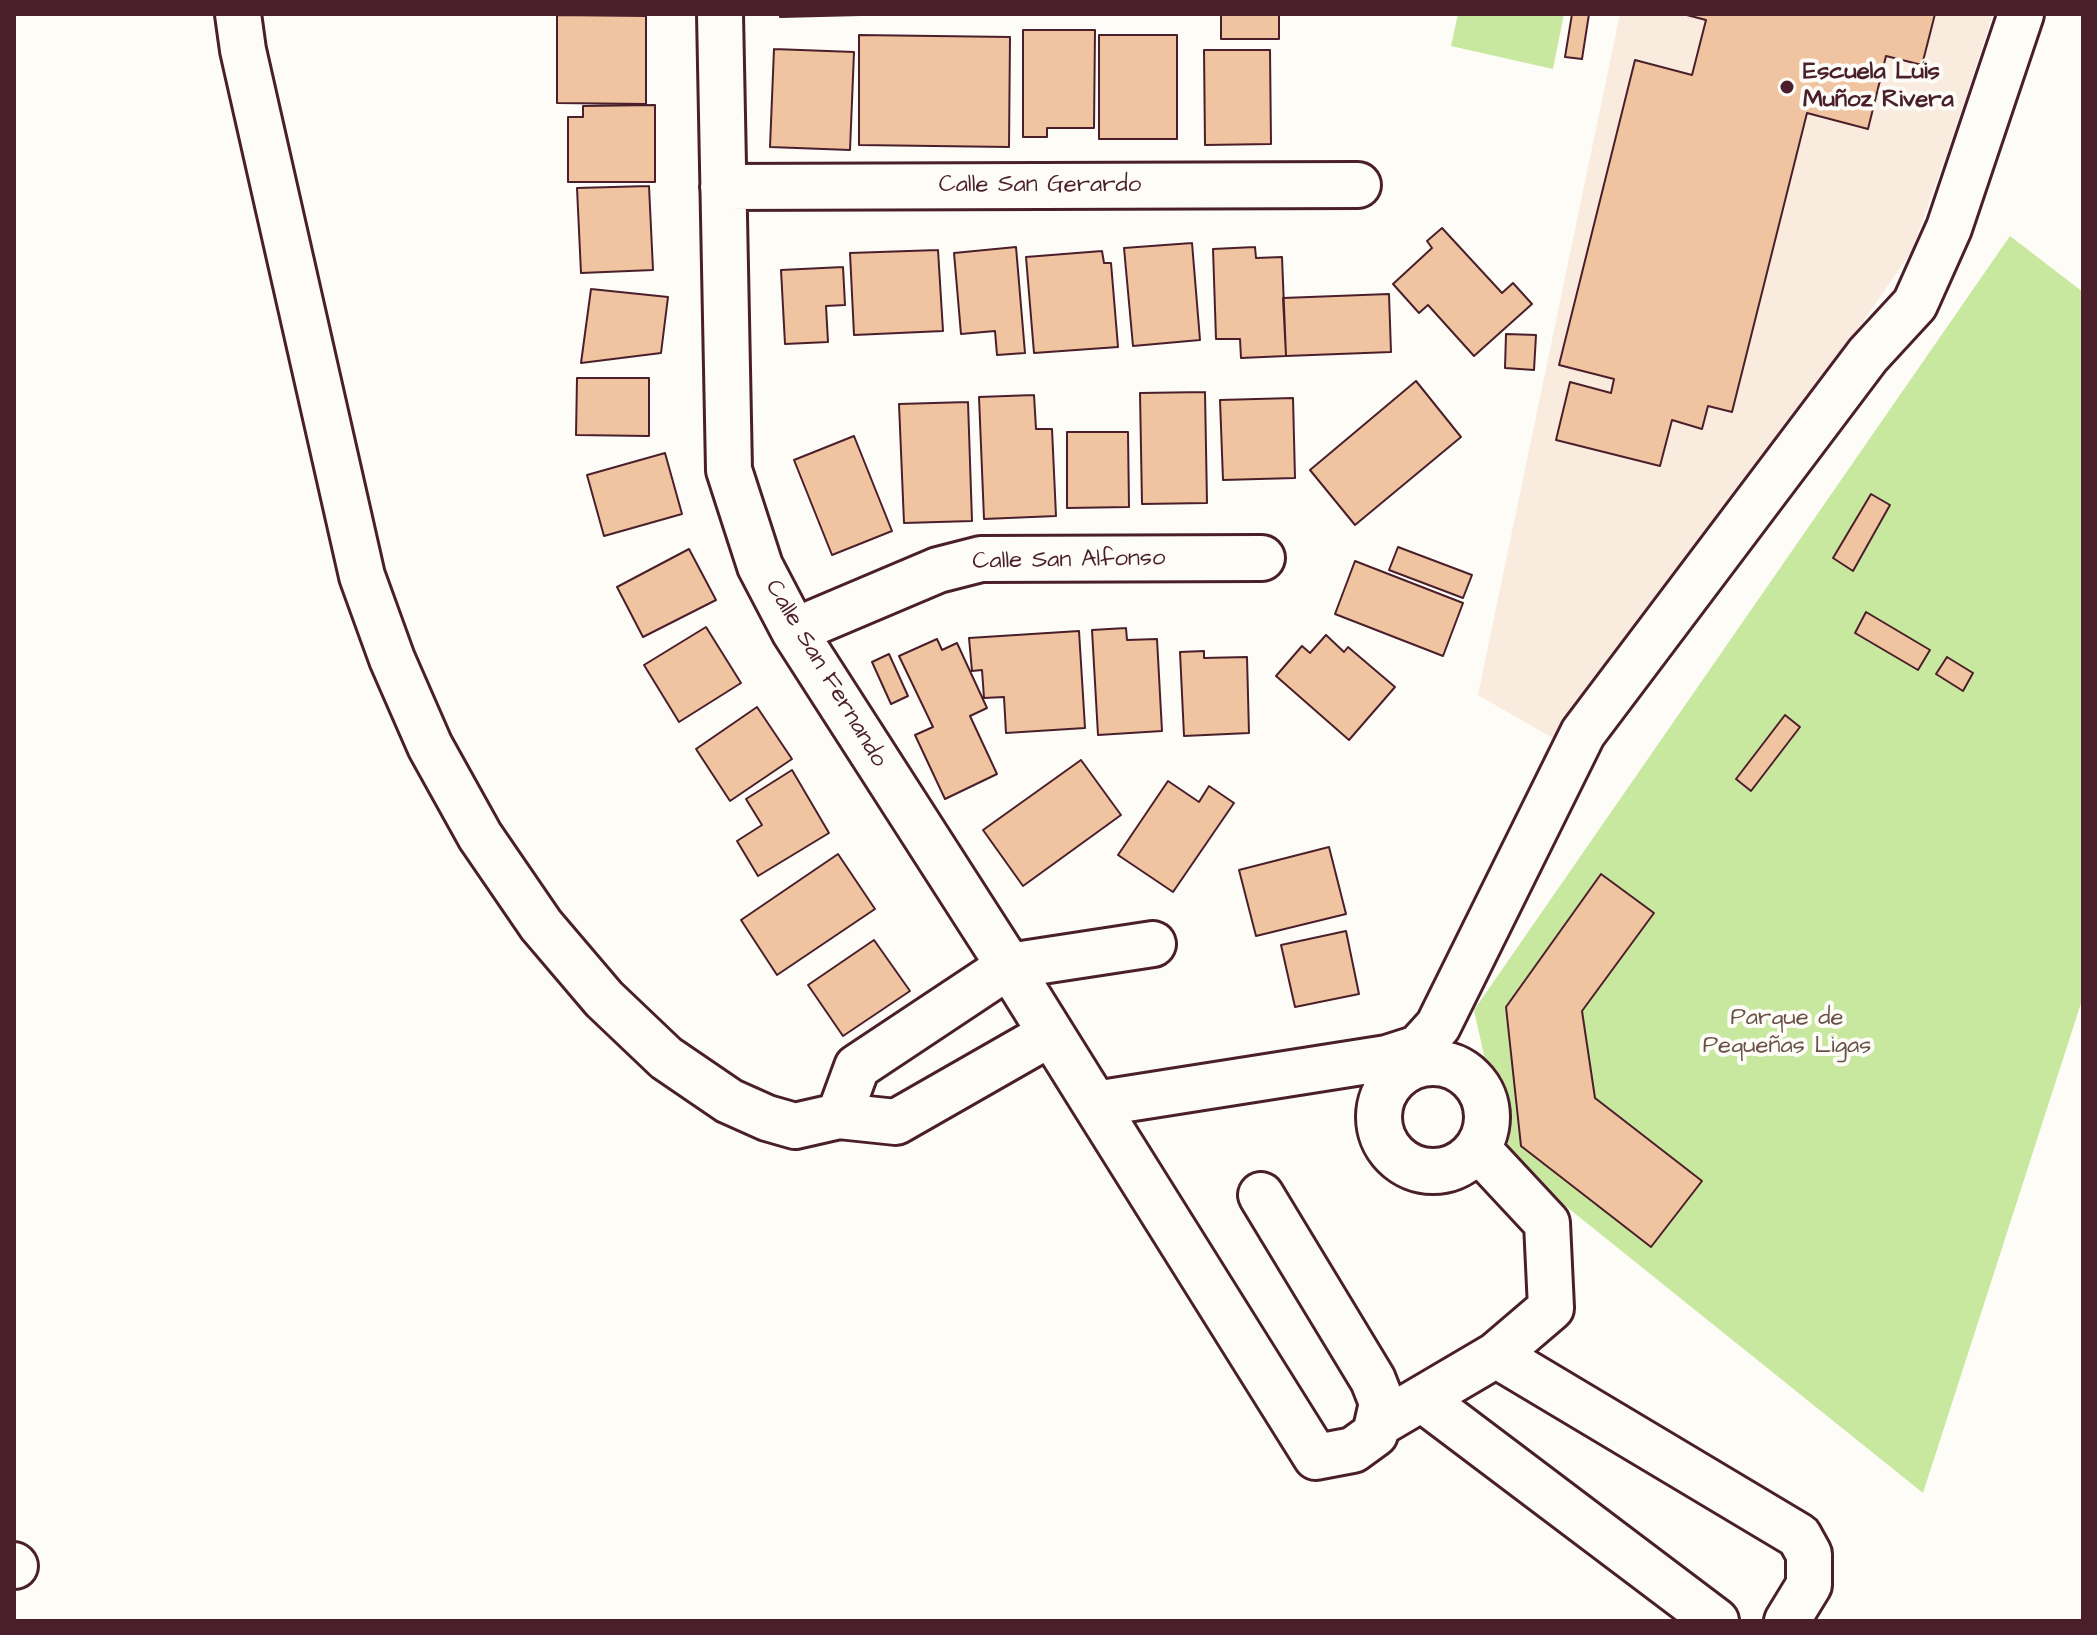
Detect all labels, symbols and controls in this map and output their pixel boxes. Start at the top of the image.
place label: Escuela Luis Muñoz Rivera [1803,59,1954,115]
marker: Escuela Luis Muñoz Rivera [1778,78,1796,96]
street label: Calle San Gerardo [939,172,1141,200]
street label: Calle San Alfonso [972,545,1166,577]
street label: Calle San Fernando [758,575,892,773]
park label: Parque de Pequeñas Ligas [1703,1005,1871,1061]

